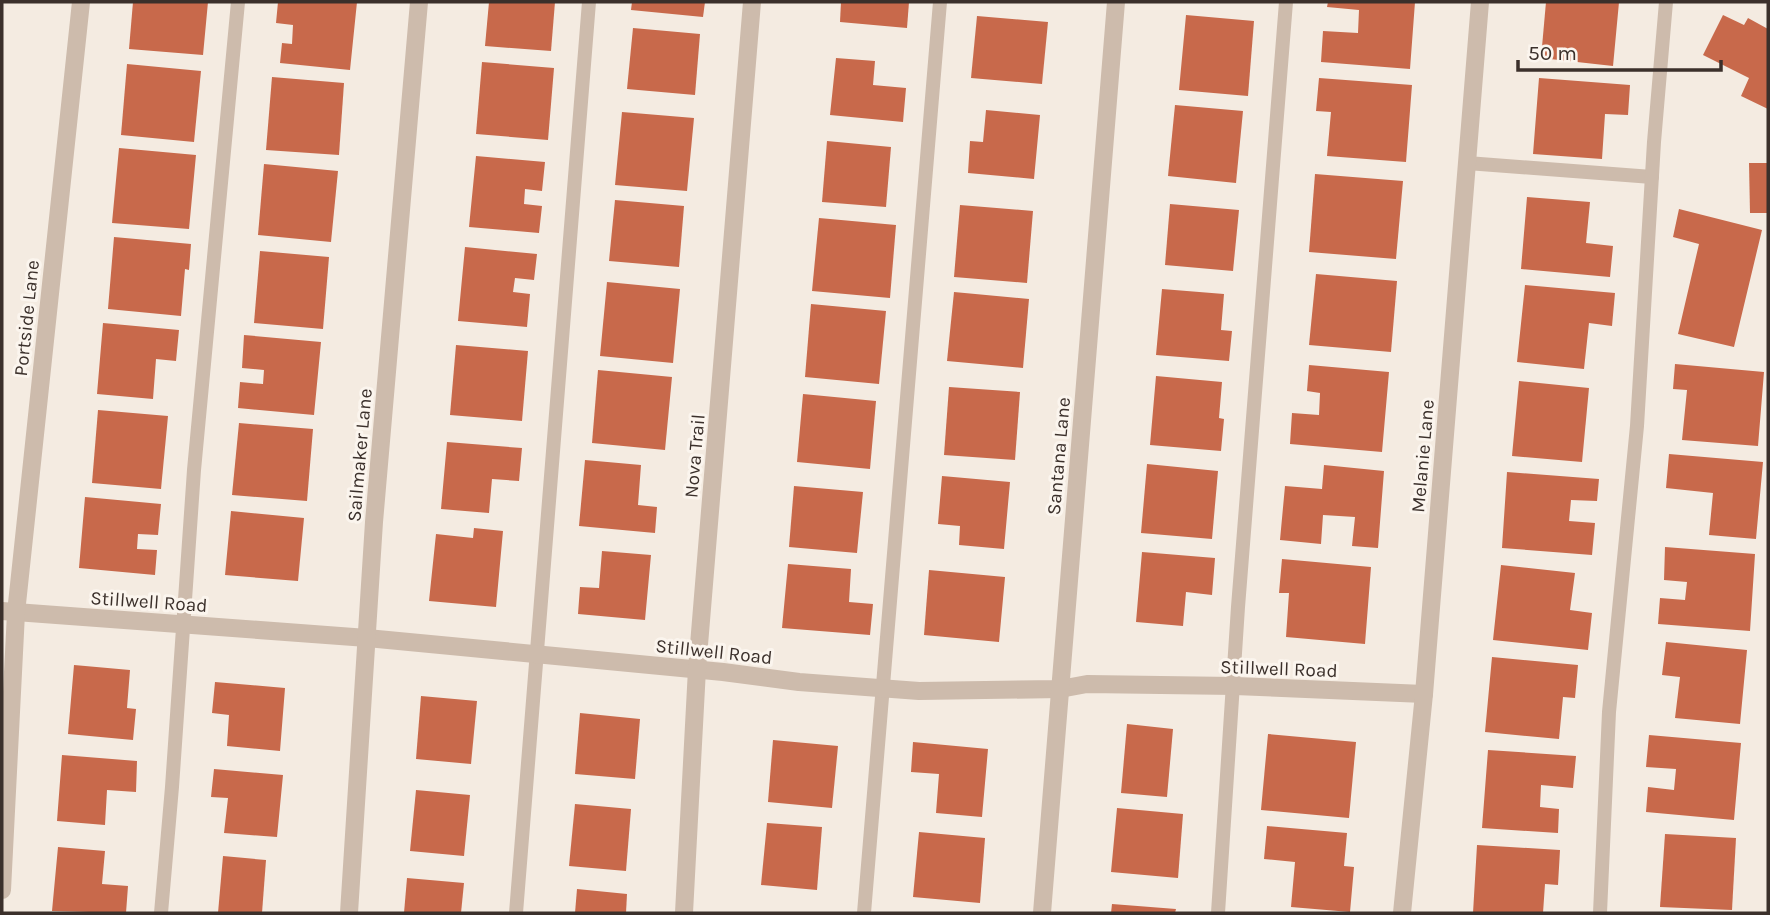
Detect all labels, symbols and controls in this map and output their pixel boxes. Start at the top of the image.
scale bar [1518,28,1721,72]
text: 50 m [1528,41,1577,65]
street label: Portside Lane [10,259,44,377]
street label: Sailmaker Lane [343,388,377,523]
street label: Santana Lane [1043,396,1075,516]
street label: Melanie Lane [1407,399,1439,514]
street label: Nova Trail [680,413,710,499]
street label: Stillwell Road [90,587,208,617]
street label: Stillwell Road [654,635,773,669]
street label: Stillwell Road [1220,656,1338,682]

